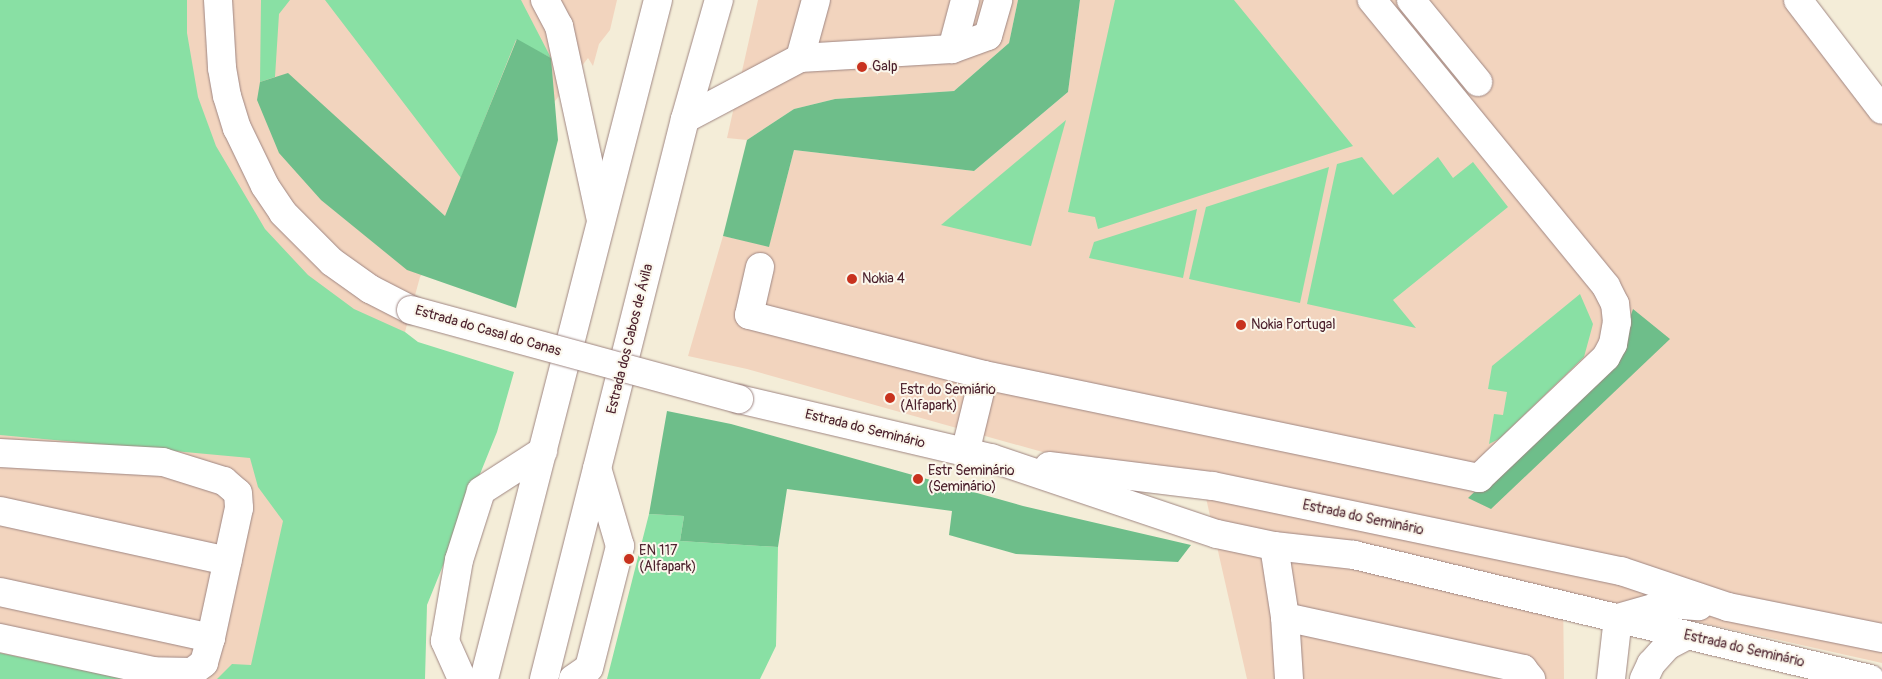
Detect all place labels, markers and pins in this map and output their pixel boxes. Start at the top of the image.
place label: Galp [872,59,898,75]
marker: Galp [856,61,868,73]
place label: Nokia 4 [862,271,905,287]
marker: Nokia 4 [846,273,858,285]
place label: Nokia Portugal [1251,317,1336,333]
marker: Nokia Portugal [1235,319,1247,331]
place label: Estr do Semiário (Alfapark) [900,382,996,414]
marker: Estr do Semiário (Alfapark) [884,392,896,404]
place label: Estr Seminário (Seminário) [928,463,1014,496]
marker: Estr Seminário (Seminário) [912,473,924,485]
place label: EN 117 (Alfapark) [639,543,696,576]
marker: EN 117 (Alfapark) [623,553,635,565]

